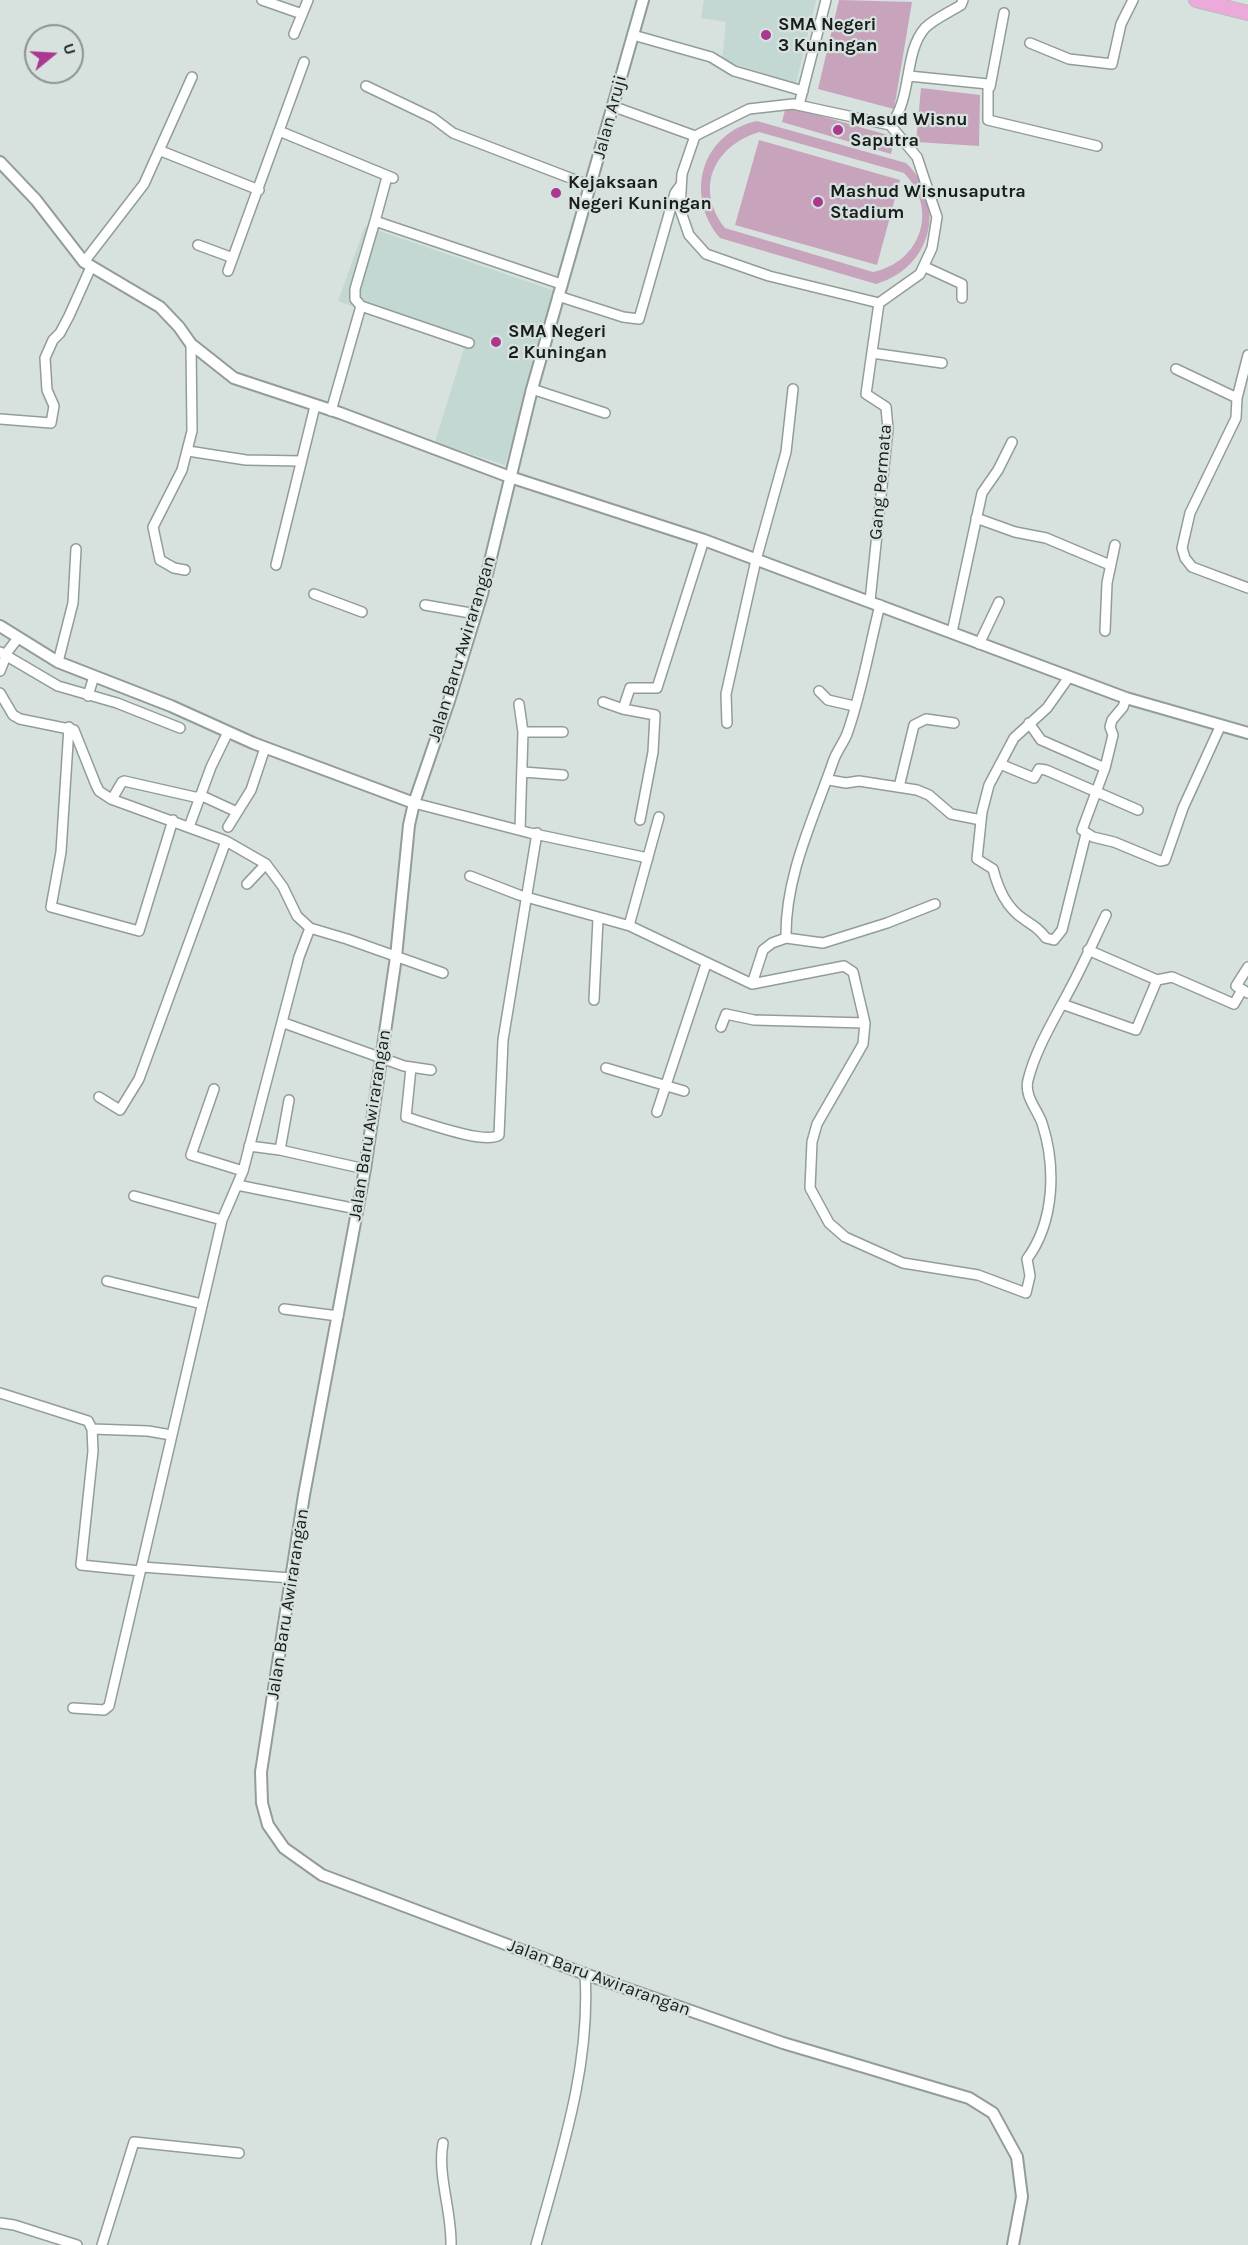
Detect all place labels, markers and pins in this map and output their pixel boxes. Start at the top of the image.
place label: SMA Negeri 3 Kuningan [778,14,877,57]
marker: SMA Negeri 3 Kuningan [759,28,773,42]
place label: Masud Wisnu Saputra [850,109,968,152]
marker: Masud Wisnu Saputra [831,123,845,137]
place label: Kejaksaan Negeri Kuningan [568,172,712,214]
place label: Mashud Wisnusaputra Stadium [830,181,1026,224]
marker: Kejaksaan Negeri Kuningan [549,186,563,200]
marker: Mashud Wisnusaputra Stadium [811,195,825,209]
place label: SMA Negeri 2 Kuningan [508,321,607,364]
marker: SMA Negeri 2 Kuningan [489,335,503,349]

